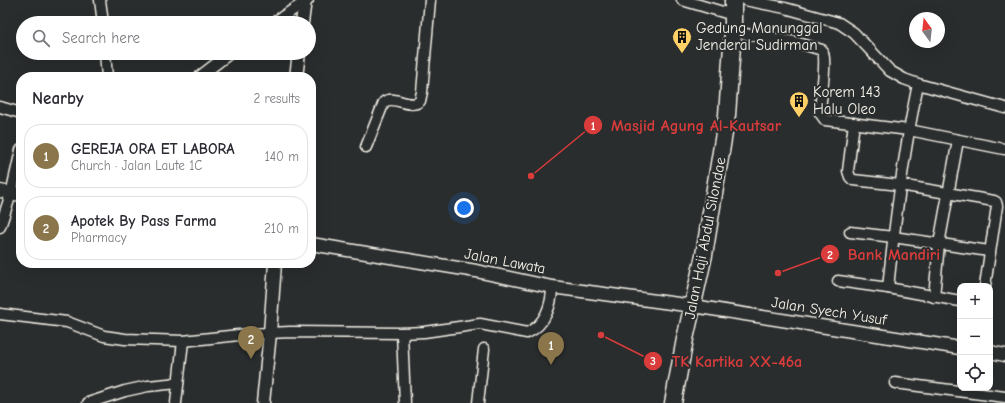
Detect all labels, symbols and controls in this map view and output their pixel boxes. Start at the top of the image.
north arrow [909,12,945,48]
search box [16,16,316,60]
place label: Gedung Manunggal Jenderal Sudirman [696,19,823,54]
building icon: Gedung Manunggal Jenderal Sudirman [671,26,693,54]
icon: search [30,27,52,49]
text: Search here [62,29,140,47]
place label: Korem 143 Halu Oleo [813,83,881,118]
text: Nearby [32,89,83,108]
building icon: Korem 143 Halu Oleo [788,90,810,118]
text: 2 results [253,91,300,106]
callout: Masjid Agung Al-Kautsar [583,111,789,139]
text: Masjid Agung Al-Kautsar [611,117,782,135]
text: 1 [591,119,596,133]
text: GEREJA ORA ET LABORA [71,140,235,158]
text: 1 [43,149,49,164]
text: 140 m [265,149,299,164]
street label: Jalan Haji Abdul Silondae [680,155,730,320]
text: Church · Jalan Laute 1C [71,158,202,173]
your location [454,198,474,218]
text: Apotek By Pass Farma [71,212,217,230]
text: 2 [43,221,49,236]
text: 210 m [264,221,299,236]
text: Pharmacy [71,230,127,245]
callout: Bank Mandiri [820,240,948,268]
street label: Jalan Lawata [463,244,547,278]
text: Bank Mandiri [848,246,940,264]
text: 2 [827,248,833,262]
map controls [957,283,993,391]
button: + [957,283,993,319]
street label: Jalan Syech Yusuf [770,293,889,329]
button: − [957,319,993,355]
pin: 2 [238,326,264,359]
pin: 1 [538,332,564,365]
callout: TK Kartika XX-46a [643,347,810,375]
text: TK Kartika XX-46a [672,353,802,371]
text: 3 [650,354,656,368]
button: locate [957,355,993,391]

